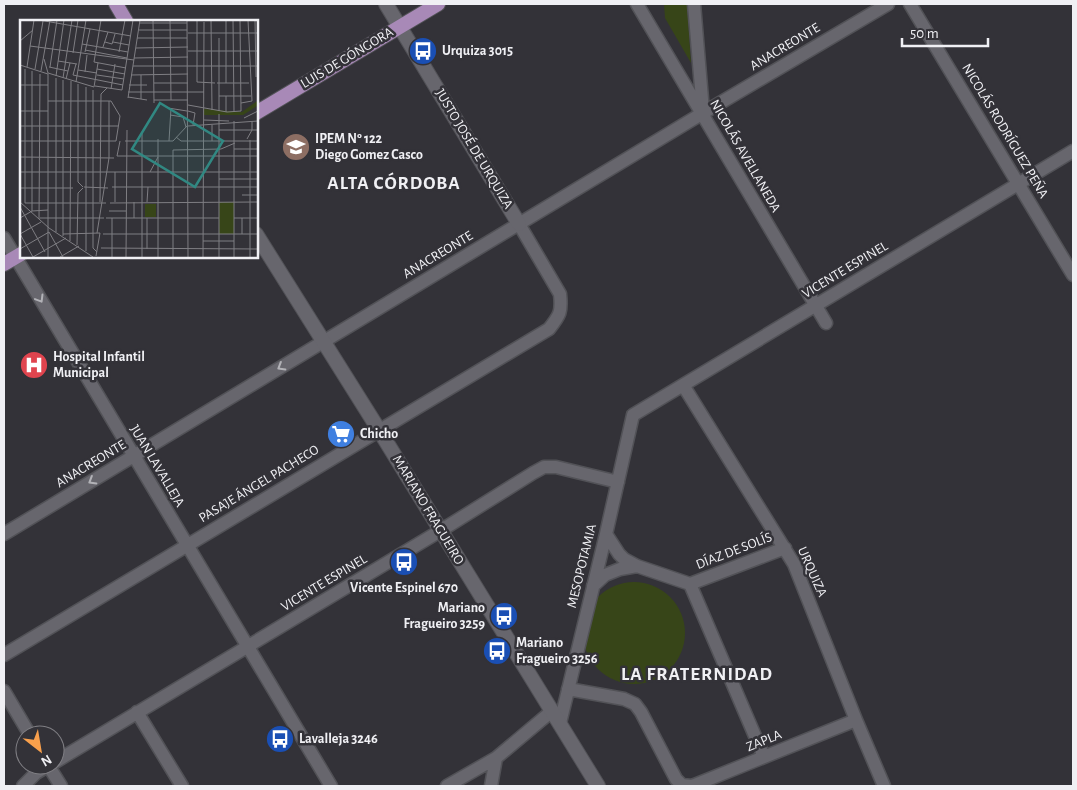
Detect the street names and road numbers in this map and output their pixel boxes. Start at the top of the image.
street label: ANACREONTE [748,21,823,73]
street label: LUIS DE GÓNGORA [297,22,396,91]
street label: NICOLÁS RODRÍGUEZ PEÑA [959,60,1053,201]
street label: JUSTO JOSÉ DE URQUIZA [433,85,518,211]
street label: NICOLÁS AVELLANEDA [707,96,786,215]
street label: ANACREONTE [401,229,476,281]
street label: VICENTE ESPINEL [800,239,890,301]
street label: JUAN LAVALLEJA [127,423,187,509]
street label: ANACREONTE [54,438,129,490]
street label: PASAJE ÁNGEL PACHECO [195,440,322,525]
street label: MARIANO FRAGUEIRO [390,453,466,567]
street label: MESOPOTAMIA [565,523,599,609]
street label: DÍAZ DE SOLÍS [693,527,774,572]
street label: URQUIZA [795,545,829,599]
street label: VICENTE ESPINEL [279,552,369,614]
street label: ZAPLA [744,728,784,754]

